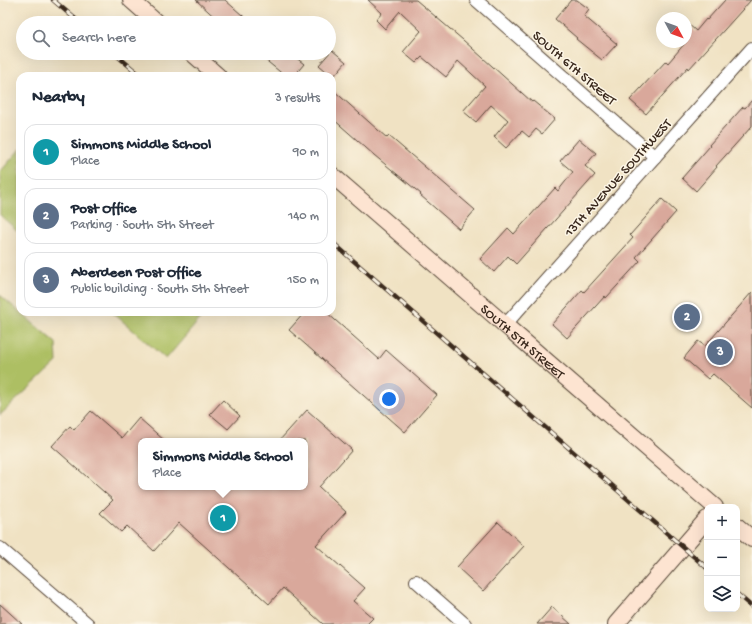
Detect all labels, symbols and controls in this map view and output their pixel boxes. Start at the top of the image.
north arrow [656,12,692,48]
search box [16,16,336,60]
icon: search [30,27,52,49]
street label: SOUTH 6TH STREET [528,28,619,110]
text: Search here [62,29,136,47]
text: Nearby [32,88,85,108]
text: 3 results [275,91,320,106]
street label: 13TH AVENUE SOUTHWEST [561,116,677,242]
text: Simmons Middle School [71,136,211,154]
text: 1 [43,145,49,160]
text: 90 m [293,145,319,160]
text: Place [71,154,99,169]
text: Post Office [71,200,137,218]
text: 2 [43,209,49,224]
text: 140 m [288,209,319,224]
text: Parking · South 5th Street [71,218,214,233]
text: Aberdeen Post Office [71,264,201,282]
text: 3 [43,273,49,288]
text: 150 m [287,273,319,288]
text: Public building · South 5th Street [71,282,248,297]
street label: SOUTH 5TH STREET [476,301,568,384]
pin: 2 [674,302,700,332]
pin: 3 [707,337,733,367]
your location [379,389,399,409]
popup [138,438,308,490]
text: Simmons Middle School [153,448,293,466]
text: Place [153,466,181,481]
pin: 1 [210,503,236,533]
map controls [704,504,740,612]
button: + [704,504,740,540]
button: − [704,540,740,576]
button: layers [704,576,740,612]

